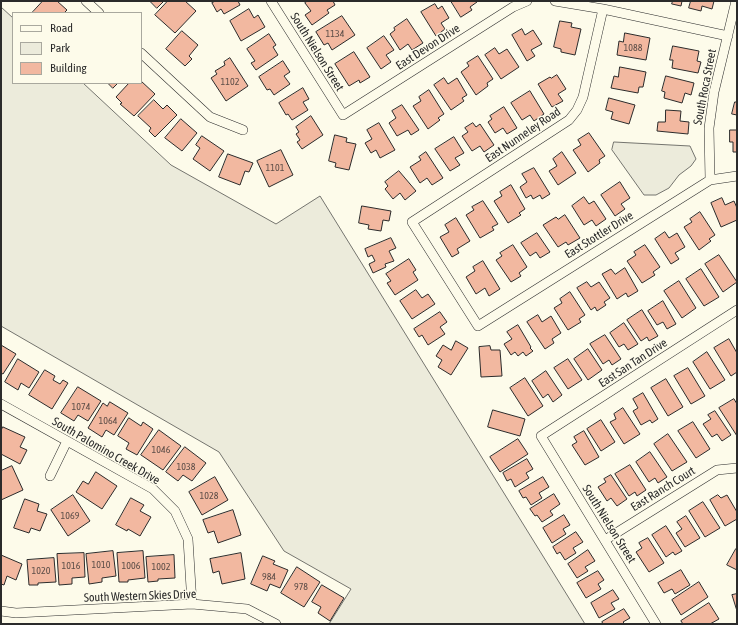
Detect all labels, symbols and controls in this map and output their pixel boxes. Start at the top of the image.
street label: South Nielson Street [287,10,347,94]
legend [12,12,142,84]
text: Road [50,21,73,35]
street label: East Devon Drive [393,21,463,73]
house number: 1134 [326,28,344,40]
text: Park [50,41,70,55]
house number: 1088 [624,42,642,54]
street label: South Roca Street [691,48,719,126]
text: Building [50,61,87,75]
house number: 1102 [221,76,239,88]
street label: East Nunneley Road [483,104,563,166]
house number: 1101 [266,162,284,174]
street label: East Stottler Drive [562,208,636,262]
street label: East San Tan Drive [596,335,670,391]
house number: 1074 [72,401,90,413]
street label: South Palomino Creek Drive [50,414,162,488]
house number: 1064 [99,415,117,427]
house number: 1046 [152,444,170,456]
house number: 1038 [177,461,195,473]
street label: East Ranch Court [628,464,698,514]
street label: South Nielson Street [579,482,639,566]
house number: 1028 [200,490,218,502]
house number: 1069 [61,510,79,522]
house number: 1010 [92,559,110,571]
house number: 1016 [62,560,80,572]
house number: 1006 [122,560,140,572]
house number: 1002 [152,561,170,573]
house number: 1020 [32,565,50,577]
house number: 984 [262,571,276,583]
house number: 978 [294,581,308,593]
street label: South Western Skies Drive [84,587,196,605]

